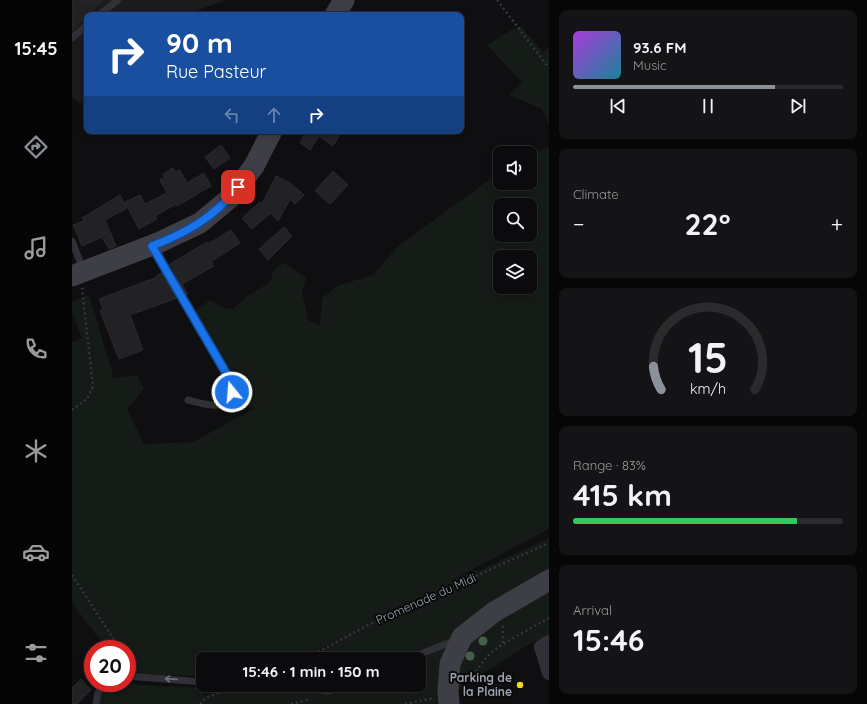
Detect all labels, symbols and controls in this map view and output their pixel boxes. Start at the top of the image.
text: 90 m [166,25,233,60]
icon: right [100,28,152,80]
text: 15:45 [14,37,58,60]
text: 93.6 FM [633,38,687,57]
text: Music [633,57,667,73]
text: Rue Pasteur [166,60,267,83]
icon: previous [607,95,629,117]
icon: pause [697,95,719,117]
icon: next [787,95,809,117]
icon: left [221,104,243,126]
icon: ahead [263,104,285,126]
icon: right [305,104,327,126]
icon: directions [22,133,50,161]
map controls [493,146,537,294]
button: sound [493,146,537,190]
pin [221,170,255,204]
icon: arrive [227,176,249,198]
text: Climate [573,186,619,202]
button: search [493,198,537,242]
text: 22° [685,205,730,243]
text: − [573,210,584,238]
text: + [831,210,843,238]
icon: music [22,234,50,262]
button: layers [493,250,537,294]
text: 15 [688,331,728,383]
icon: phone [22,335,50,363]
position arrow [211,371,253,413]
text: km/h [690,380,726,398]
icon: climate [22,437,50,465]
text: Range · 83% [573,457,646,473]
text: 415 km [573,476,672,514]
icon: car [22,538,50,566]
street label: Promenade du Midi [373,570,478,627]
text: Arrival [573,602,612,618]
text: 15:46 [573,621,644,659]
icon: filters [22,639,50,667]
speed limit sign: 20 [84,640,136,692]
text: 15:46 · 1 min · 150 m [242,662,380,681]
place label: Parking de la Plaine [450,670,512,699]
one-way arrow [165,676,178,683]
marker: Parking de la Plaine [515,680,525,690]

